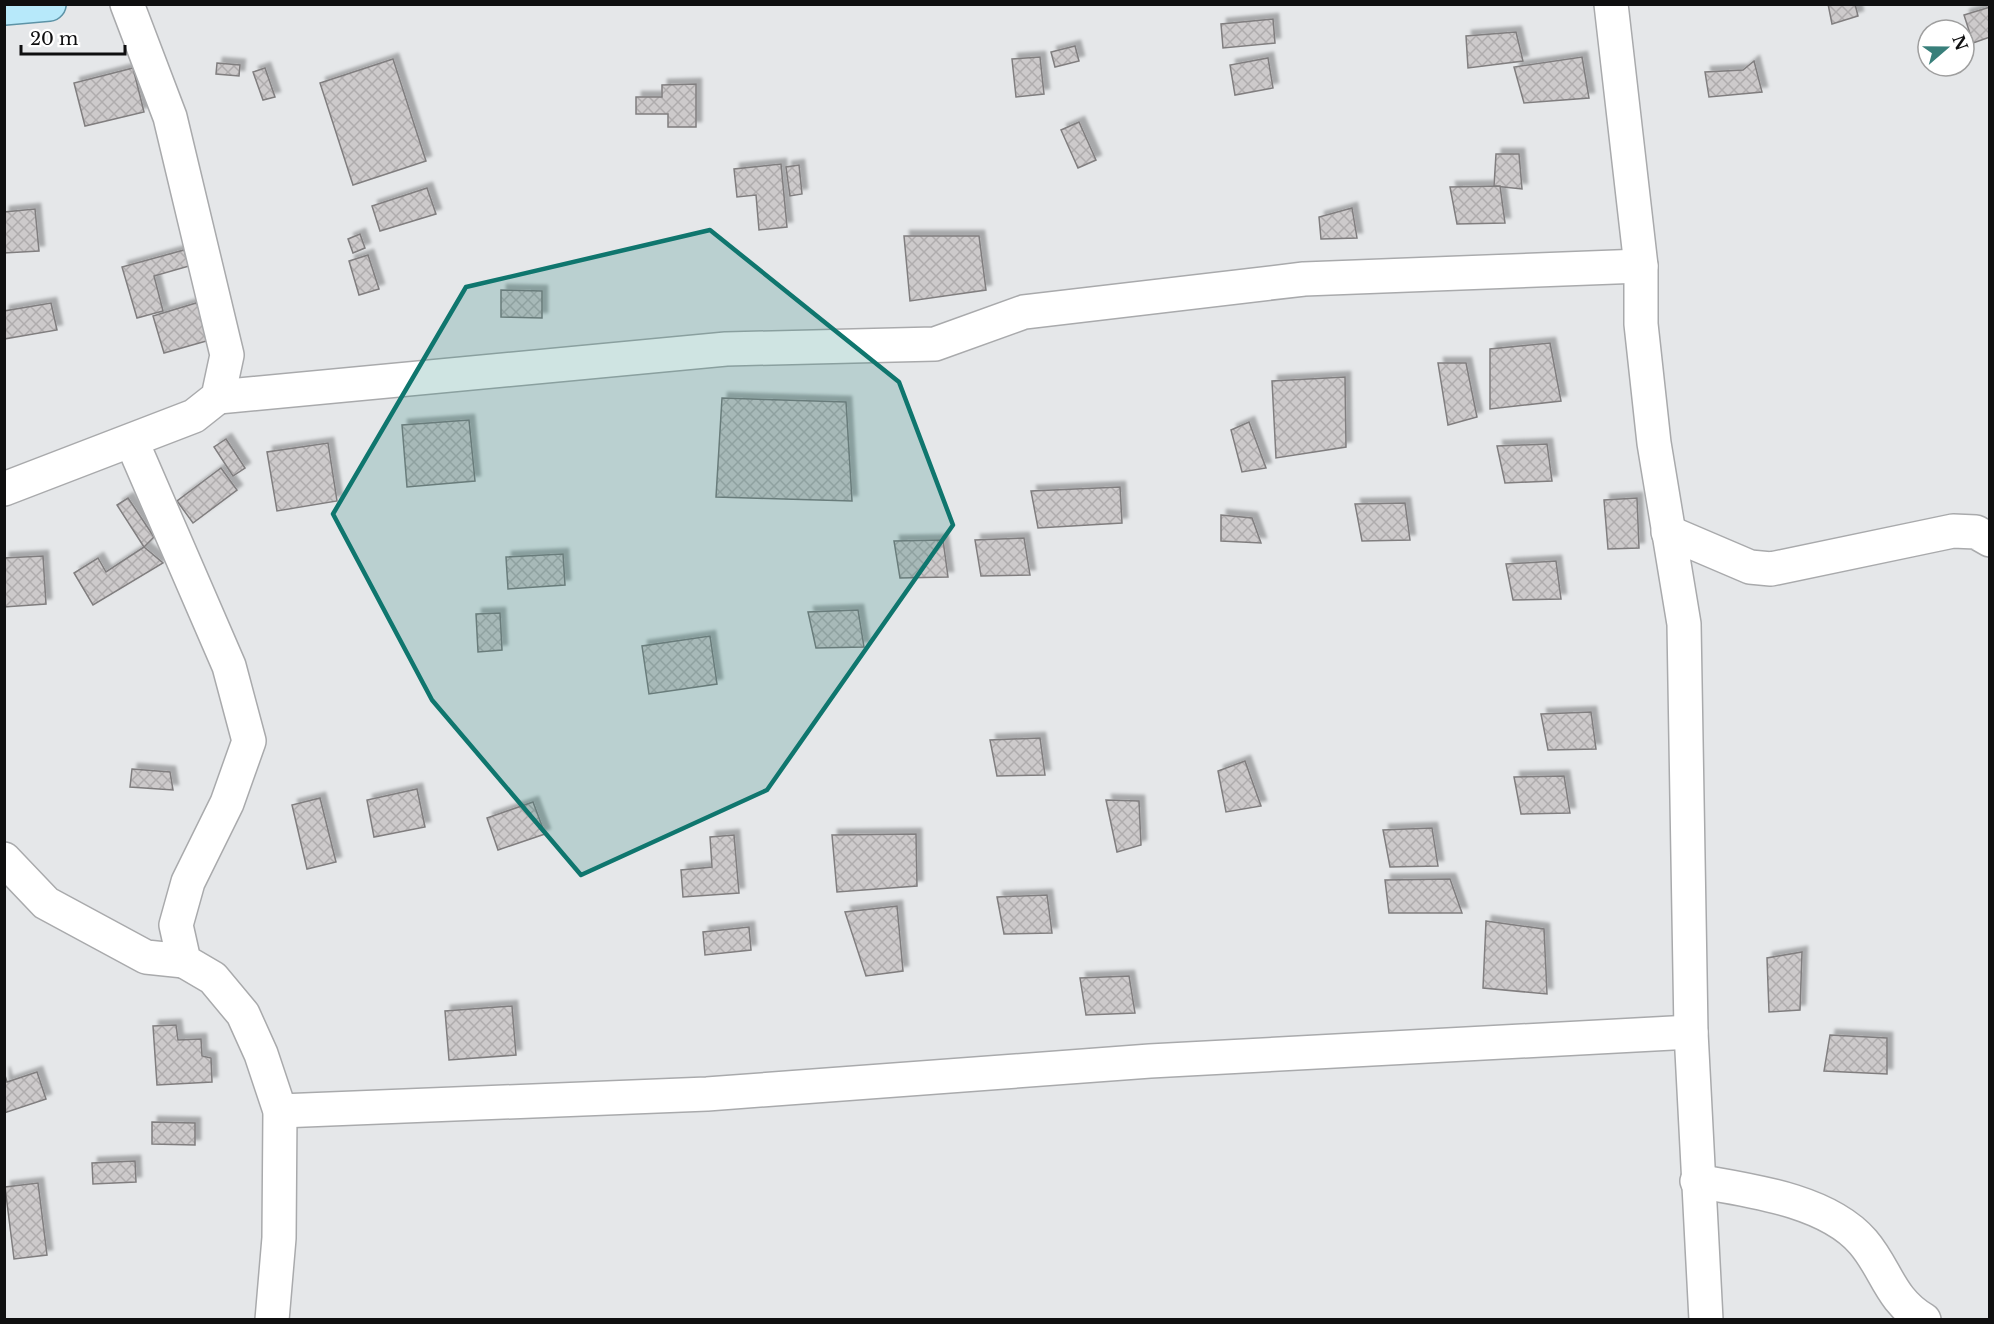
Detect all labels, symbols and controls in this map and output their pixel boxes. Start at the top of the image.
scale bar [21,18,124,56]
north arrow [1916,18,1976,78]
text: 20 m [30,28,78,50]
text: N [1948,32,1972,53]

